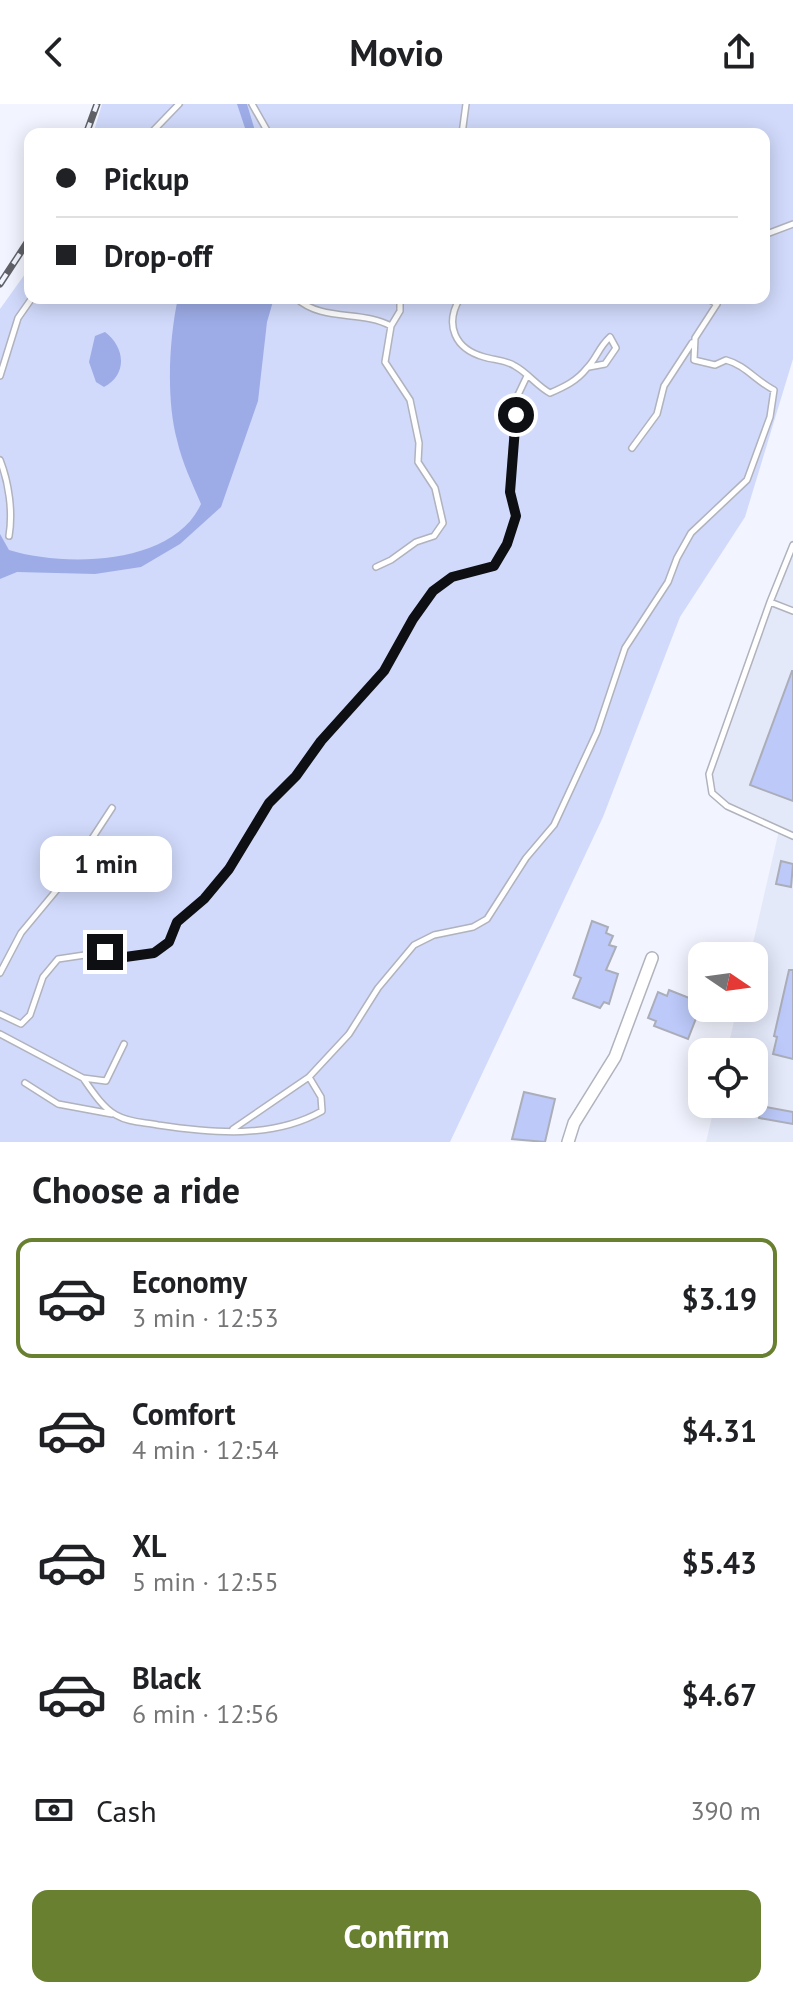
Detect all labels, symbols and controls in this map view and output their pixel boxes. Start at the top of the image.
text: Movio [350,29,443,76]
icon: back [32,30,76,74]
icon: share [717,30,761,74]
text: Pickup [104,159,189,198]
text: Drop-off [104,236,212,275]
route start [498,397,534,433]
callout: 1 min [39,836,171,892]
text: 1 min [74,847,138,880]
route end [87,934,123,970]
north arrow [688,942,768,1022]
map controls [688,942,768,1118]
button: locate [688,1038,768,1118]
text: Choose a ride [32,1166,240,1213]
icon: car [36,1262,108,1334]
text: Economy [132,1262,247,1301]
text: $3.19 [682,1279,757,1318]
text: 3 min · 12:53 [132,1301,279,1334]
icon: car [36,1394,108,1466]
text: Comfort [132,1394,235,1433]
text: $4.31 [682,1411,757,1450]
text: 4 min · 12:54 [132,1433,279,1466]
icon: car [36,1526,108,1598]
text: XL [132,1526,166,1565]
text: $5.43 [682,1543,757,1582]
text: 5 min · 12:55 [132,1565,279,1598]
icon: car [36,1658,108,1730]
text: Black [132,1658,201,1697]
text: $4.67 [682,1675,757,1714]
text: 6 min · 12:56 [132,1697,279,1730]
icon: cash [32,1788,76,1832]
text: Cash [96,1791,157,1830]
text: 390 m [690,1794,761,1827]
button: Confirm [32,1890,761,1982]

